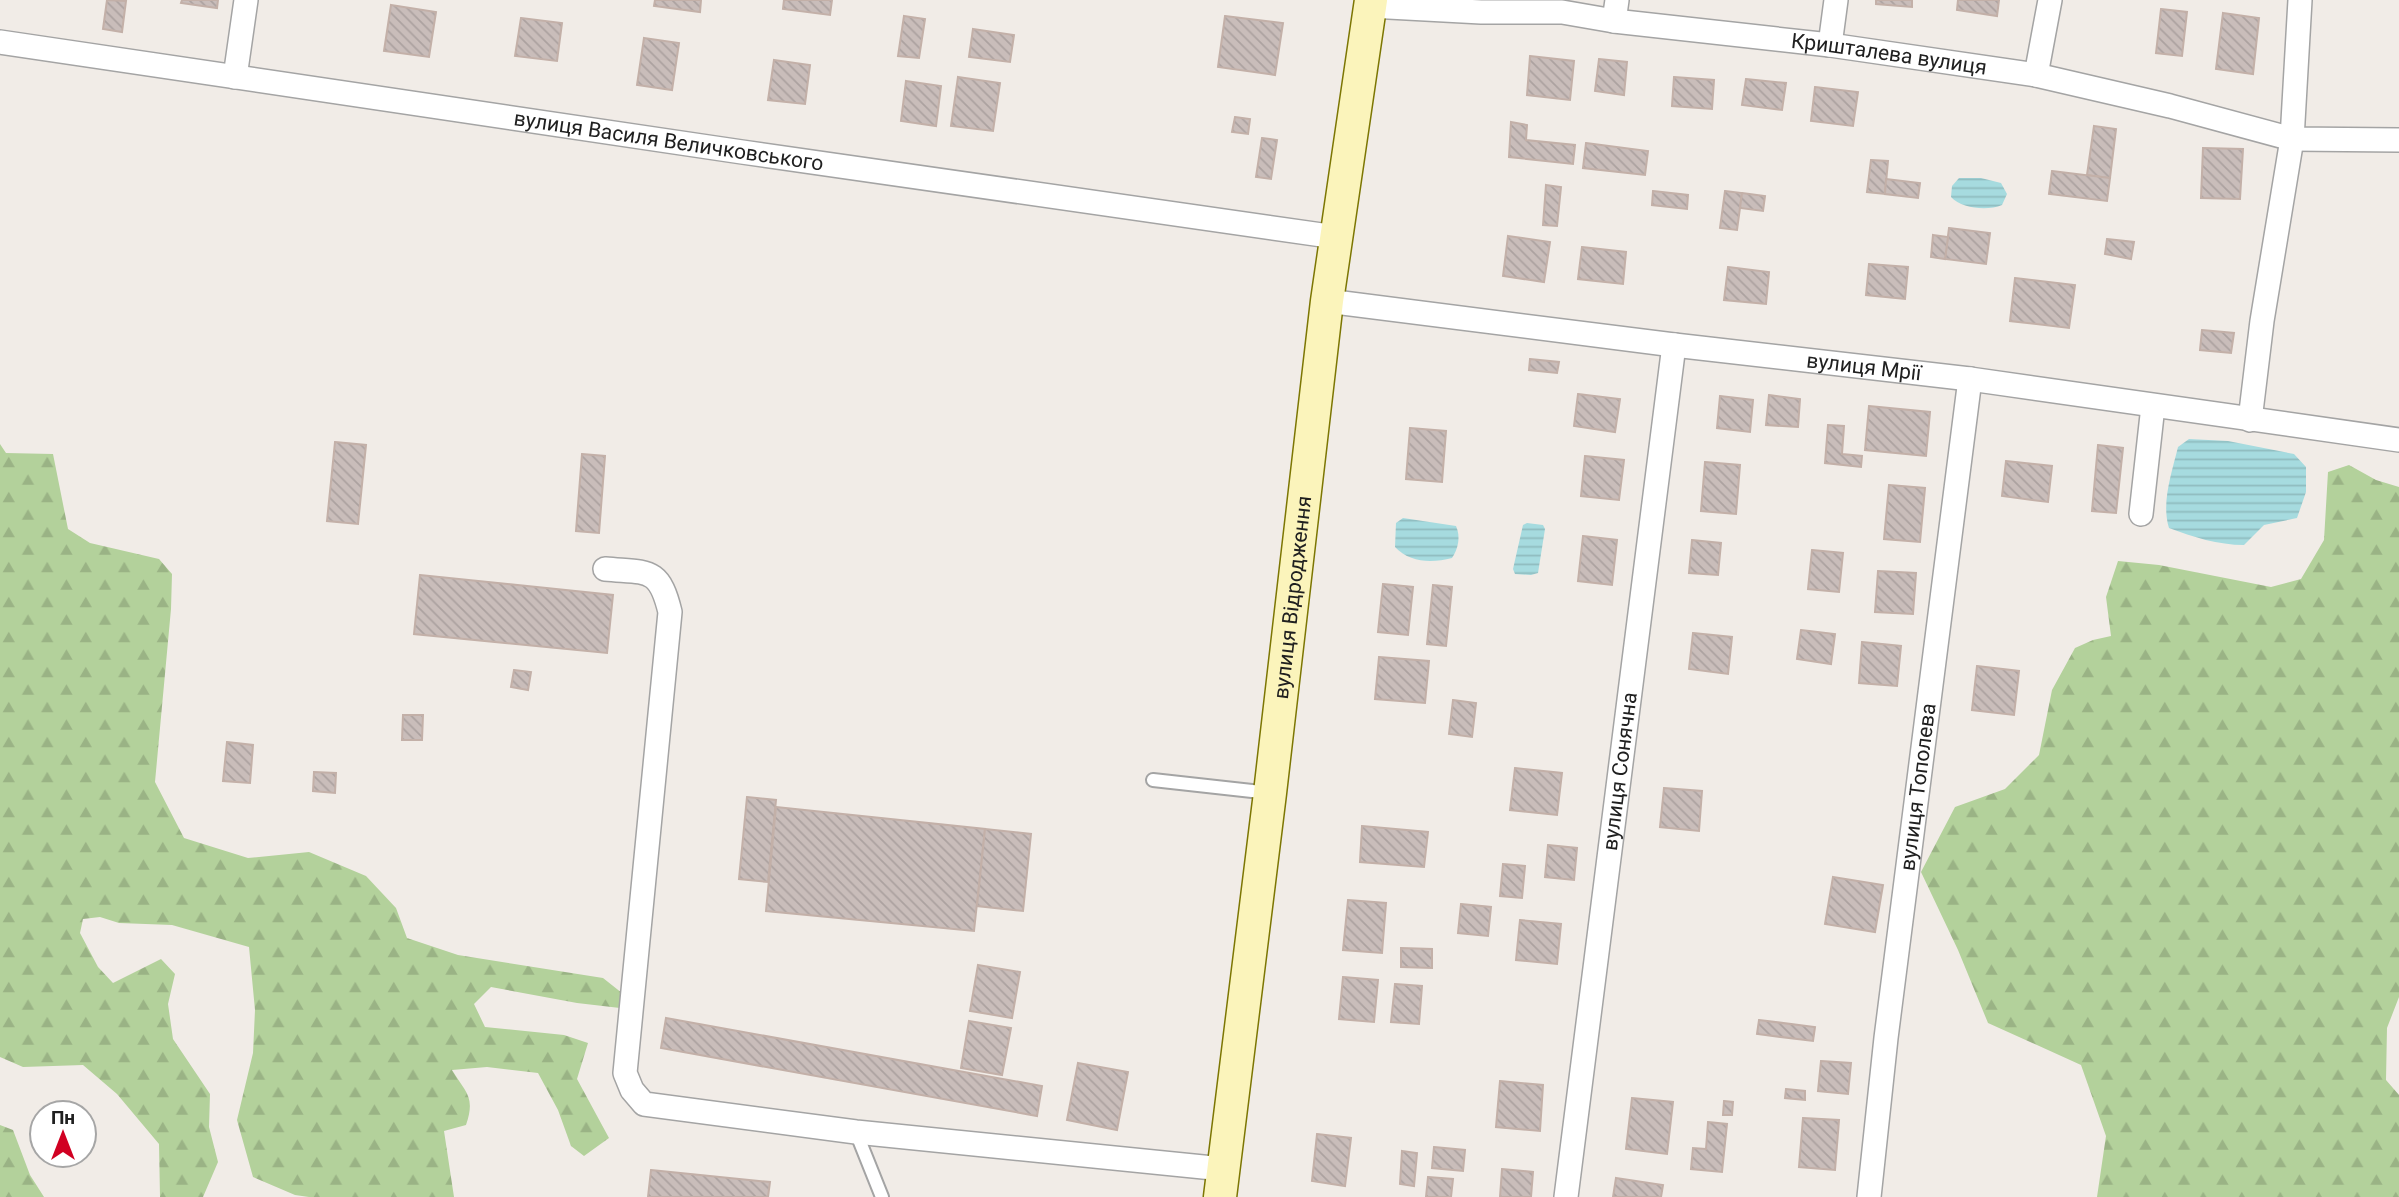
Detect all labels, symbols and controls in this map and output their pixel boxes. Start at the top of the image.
street label: Кришталева вулиця [1790,29,1988,80]
street label: вулиця Василя Величковського [512,106,825,176]
street label: вулиця Мрії [1805,348,1923,385]
street label: вулиця Відродження [1269,494,1316,700]
street label: вулиця Сонячна [1598,691,1642,852]
street label: вулиця Тополева [1895,702,1941,872]
north arrow [28,1099,98,1169]
text: Пн [51,1106,75,1129]

